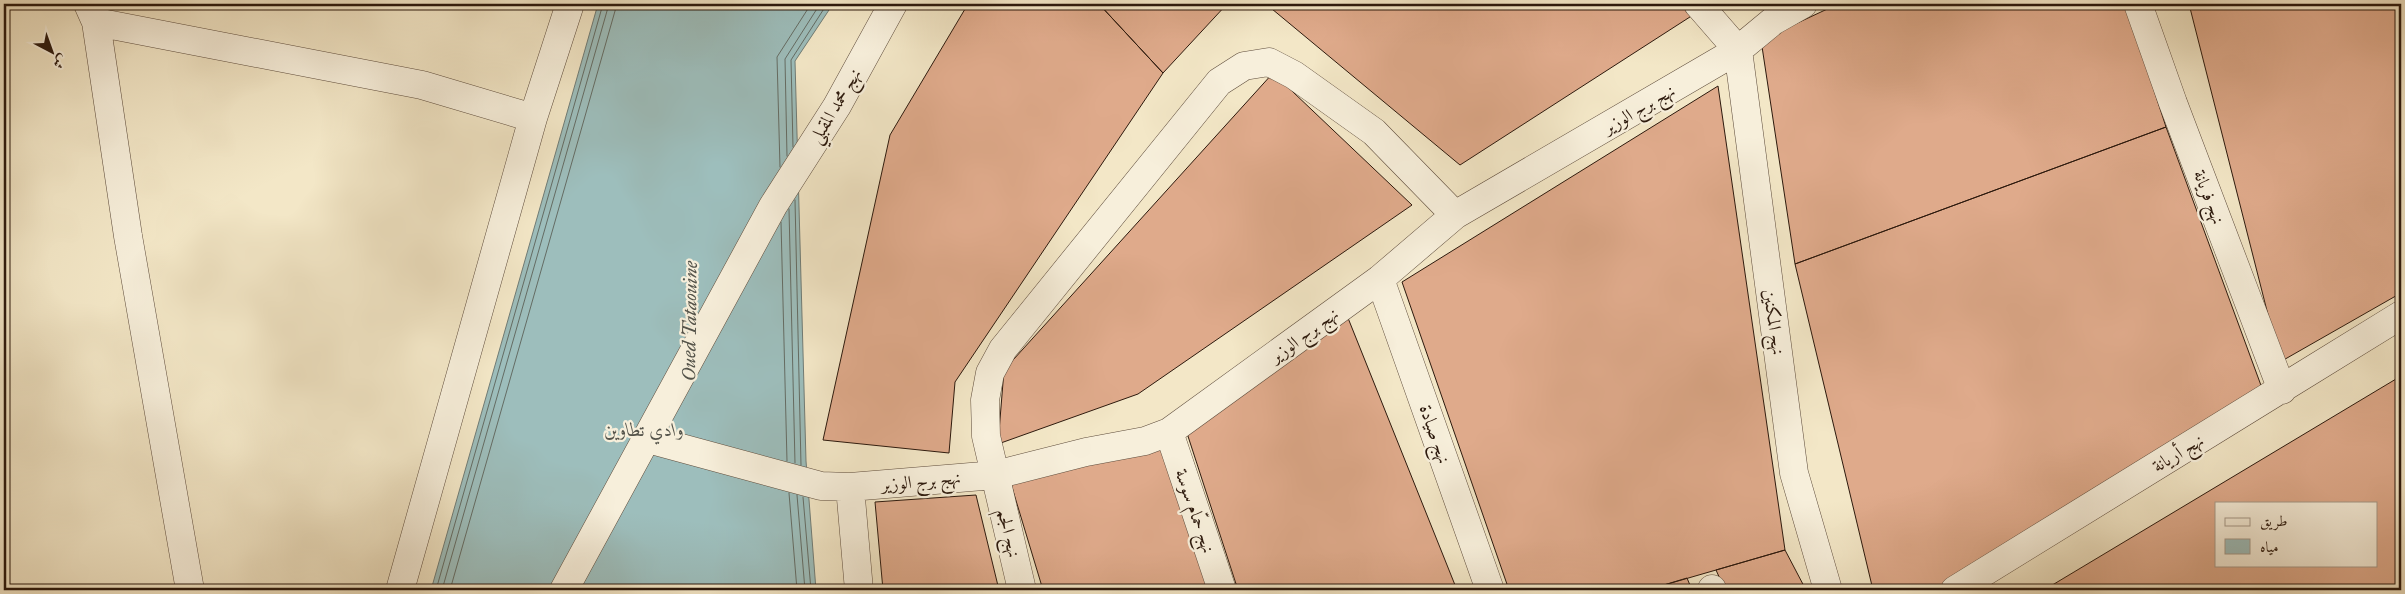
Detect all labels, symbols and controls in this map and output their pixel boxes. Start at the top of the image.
north arrow [28,28,78,78]
text: ش [49,50,71,72]
street label: نهج محمد المقبلي [804,64,871,151]
street label: نهج برج الوزير [1597,80,1682,144]
street label: نهج فريانة [2184,167,2229,229]
water label: Oued Tataouine [677,260,702,381]
street label: نهج المكنين [1754,288,1790,357]
street label: نهج برج الوزير [1264,303,1346,373]
street label: نهج صيادة [1410,402,1455,468]
water label: وادي تطاوين [604,418,684,445]
street label: نهج أريانة [2147,427,2210,481]
street label: نهج حمّام سوسة [1166,466,1221,558]
street label: نهج برج الوزير [878,467,962,501]
legend [2215,502,2378,566]
street label: نهج الجم [987,506,1025,561]
text: طريق [2260,512,2287,531]
text: مياه [2260,538,2278,556]

